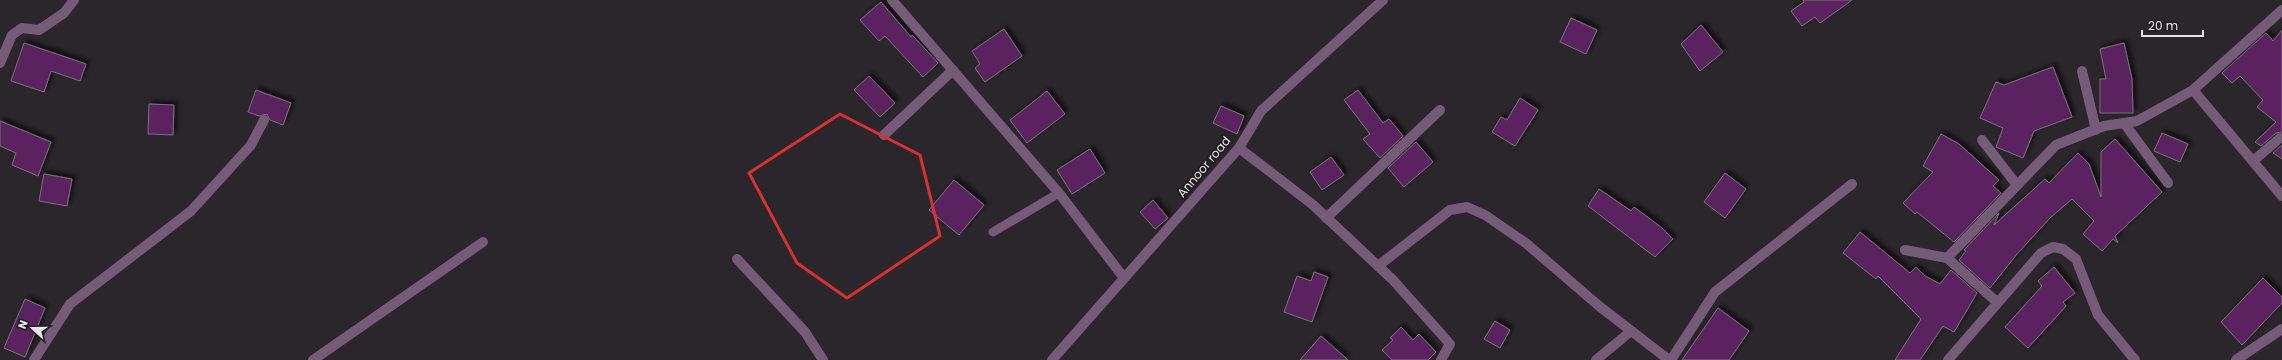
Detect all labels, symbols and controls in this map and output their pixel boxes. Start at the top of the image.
scale bar [2142,12,2203,38]
text: 20 m [2148,17,2178,34]
street label: Annoor road [1173,133,1234,201]
north arrow [12,308,52,348]
text: N [14,318,32,331]

